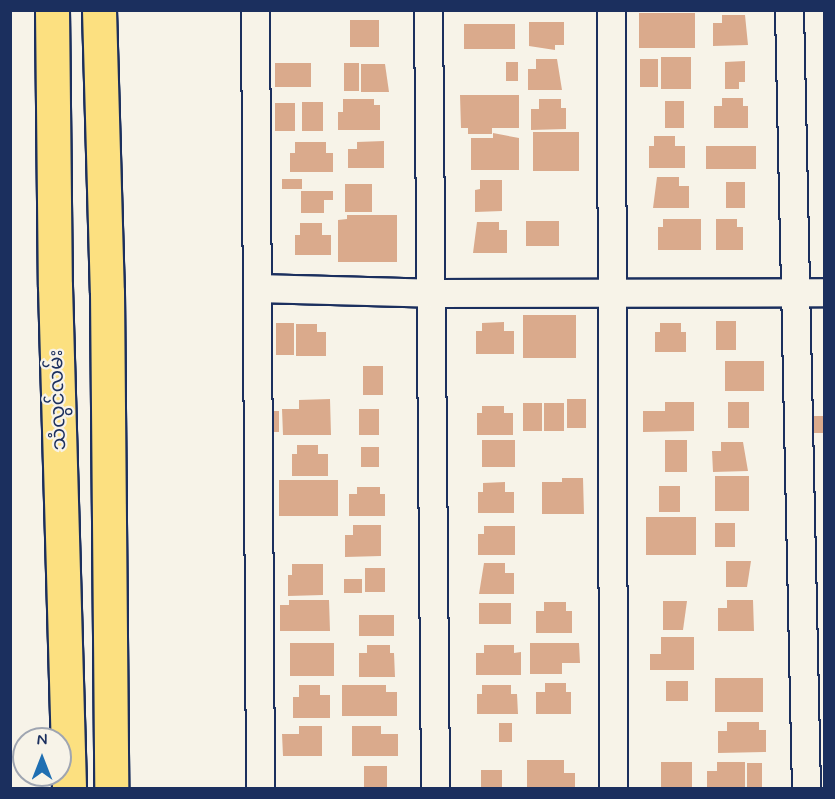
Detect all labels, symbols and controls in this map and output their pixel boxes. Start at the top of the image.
street label: သံလွင်လမ်း [44,349,72,451]
north arrow [12,727,72,787]
text: N [37,730,47,751]

